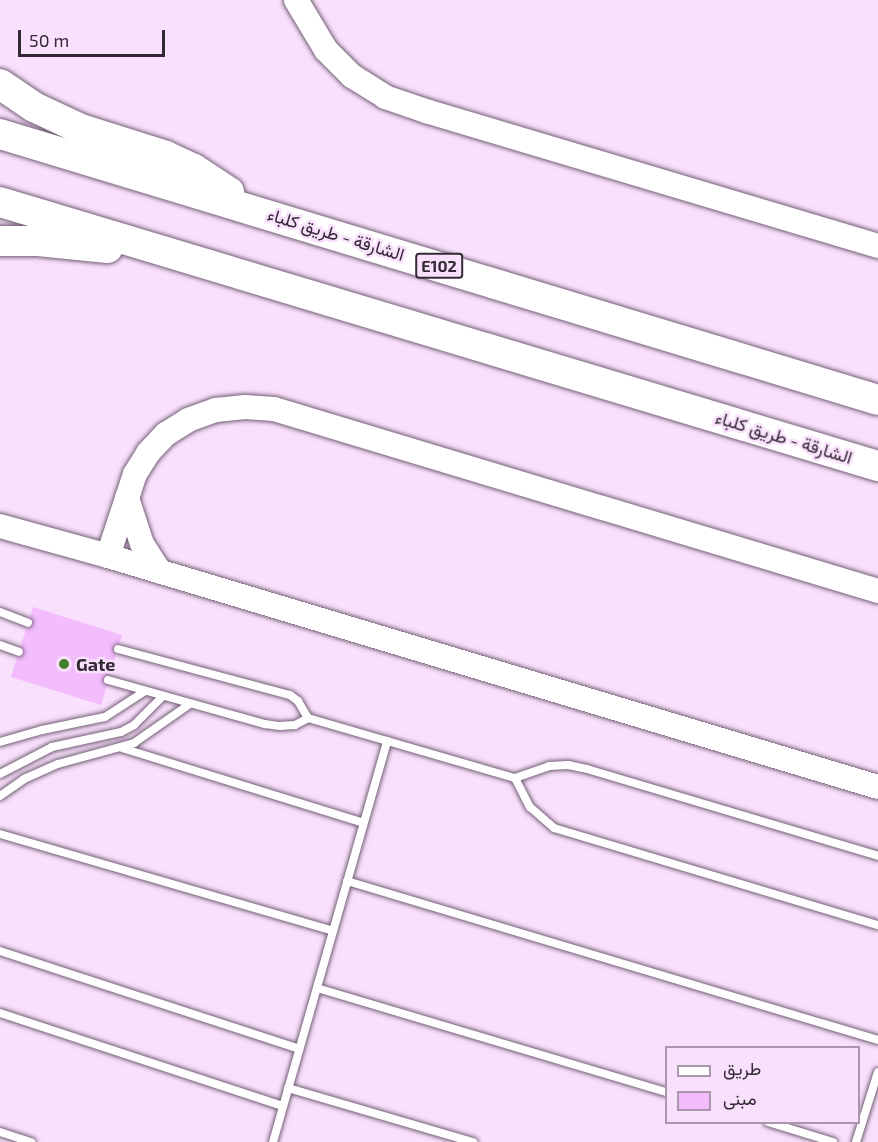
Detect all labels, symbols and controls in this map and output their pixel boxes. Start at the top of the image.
scale bar [21,18,168,56]
text: 50 m [29,29,69,51]
street label: الشارقة - طريق كلباء [265,203,407,265]
road number: E102 [415,253,463,279]
street label: الشارقة - طريق كلباء [713,406,855,468]
place label: Gate [76,653,115,675]
marker: Gate [57,657,71,671]
legend [665,1046,860,1124]
text: طريق [723,1057,761,1079]
text: مبنى [723,1087,757,1109]

